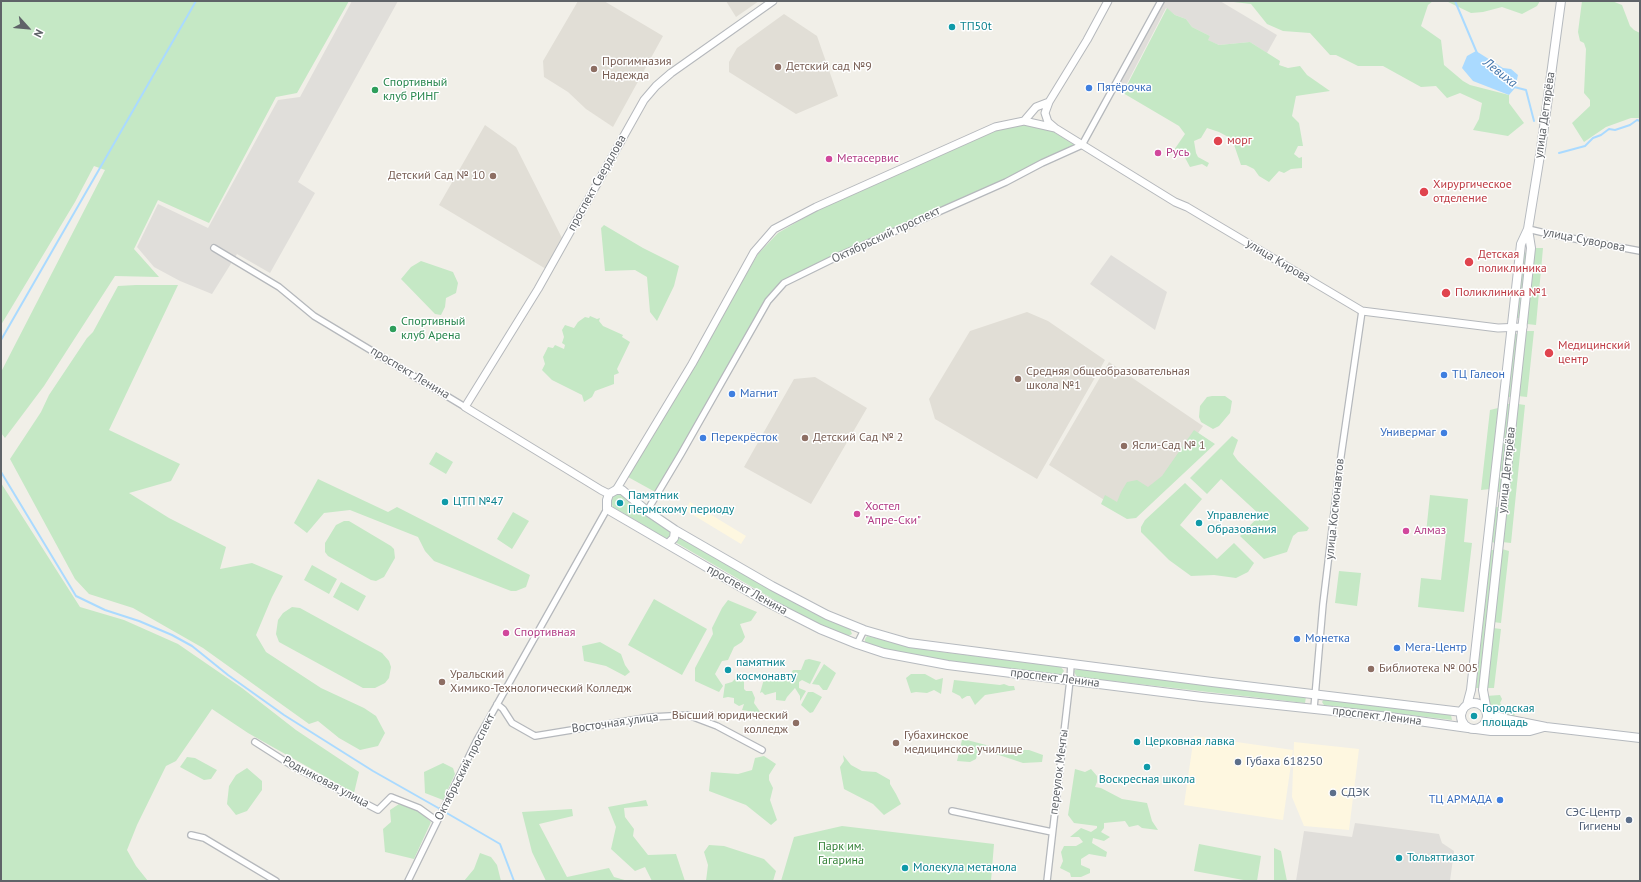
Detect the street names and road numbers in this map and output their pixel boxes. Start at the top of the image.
street label: улица Дегтярёва [1532,71,1558,159]
street label: проспект Свердлова [565,132,629,234]
street label: Октябрьский проспект [829,204,943,266]
street label: улица Суворова [1542,225,1626,255]
street label: улица Кирова [1243,236,1313,286]
street label: проспект Ленина [368,344,452,402]
street label: улица Дегтярёва [1495,426,1519,514]
street label: улица Космонавтов [1323,458,1347,560]
street label: проспект Ленина [704,562,790,618]
street label: проспект Ленина [1009,665,1101,691]
street label: проспект Ленина [1331,703,1423,729]
street label: Восточная улица [571,710,659,736]
street label: Октябрьский проспект [432,711,498,823]
street label: переулок Мечты [1047,728,1071,816]
street label: Родниковая улица [280,753,372,811]

